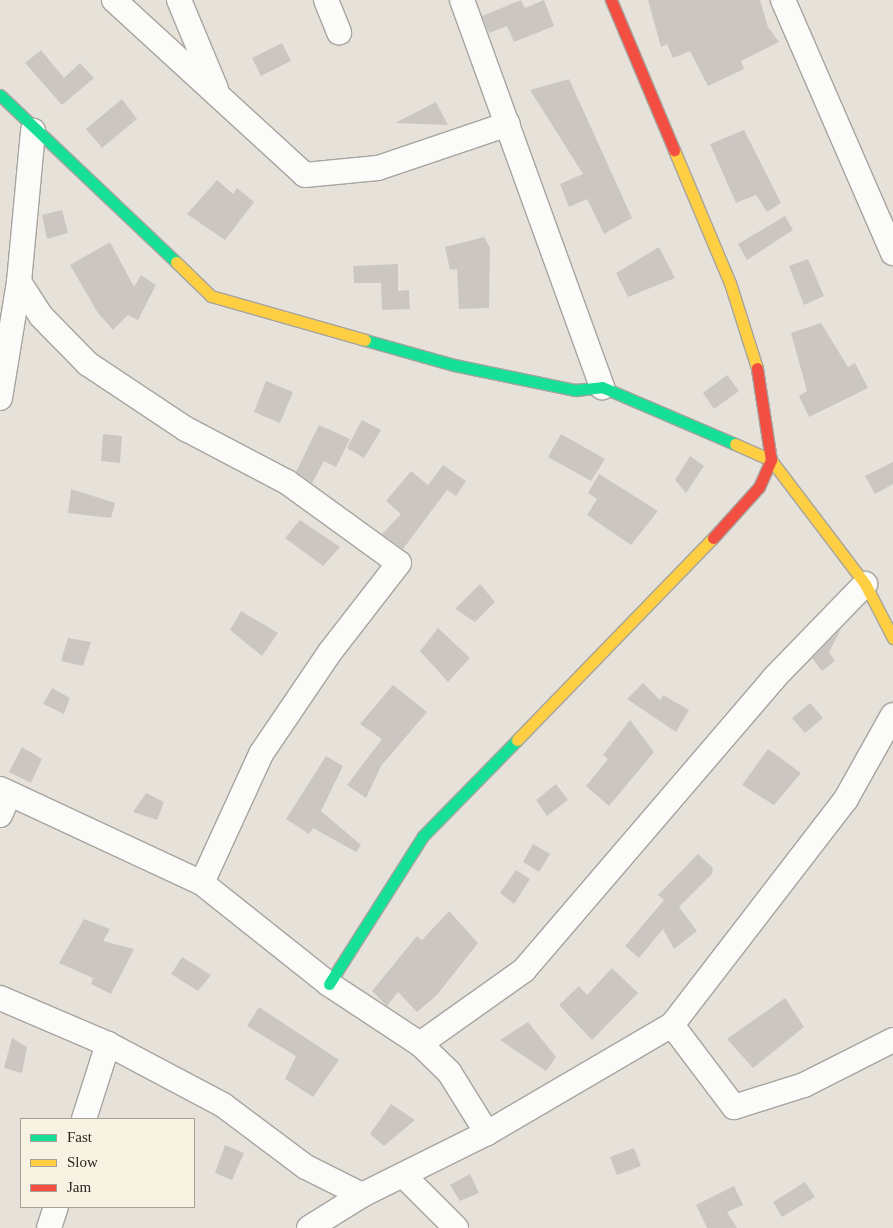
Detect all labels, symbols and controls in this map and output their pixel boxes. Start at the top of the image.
legend [20,1118,195,1208]
text: Fast [67,1129,92,1145]
text: Slow [67,1154,98,1170]
text: Jam [67,1179,91,1195]

